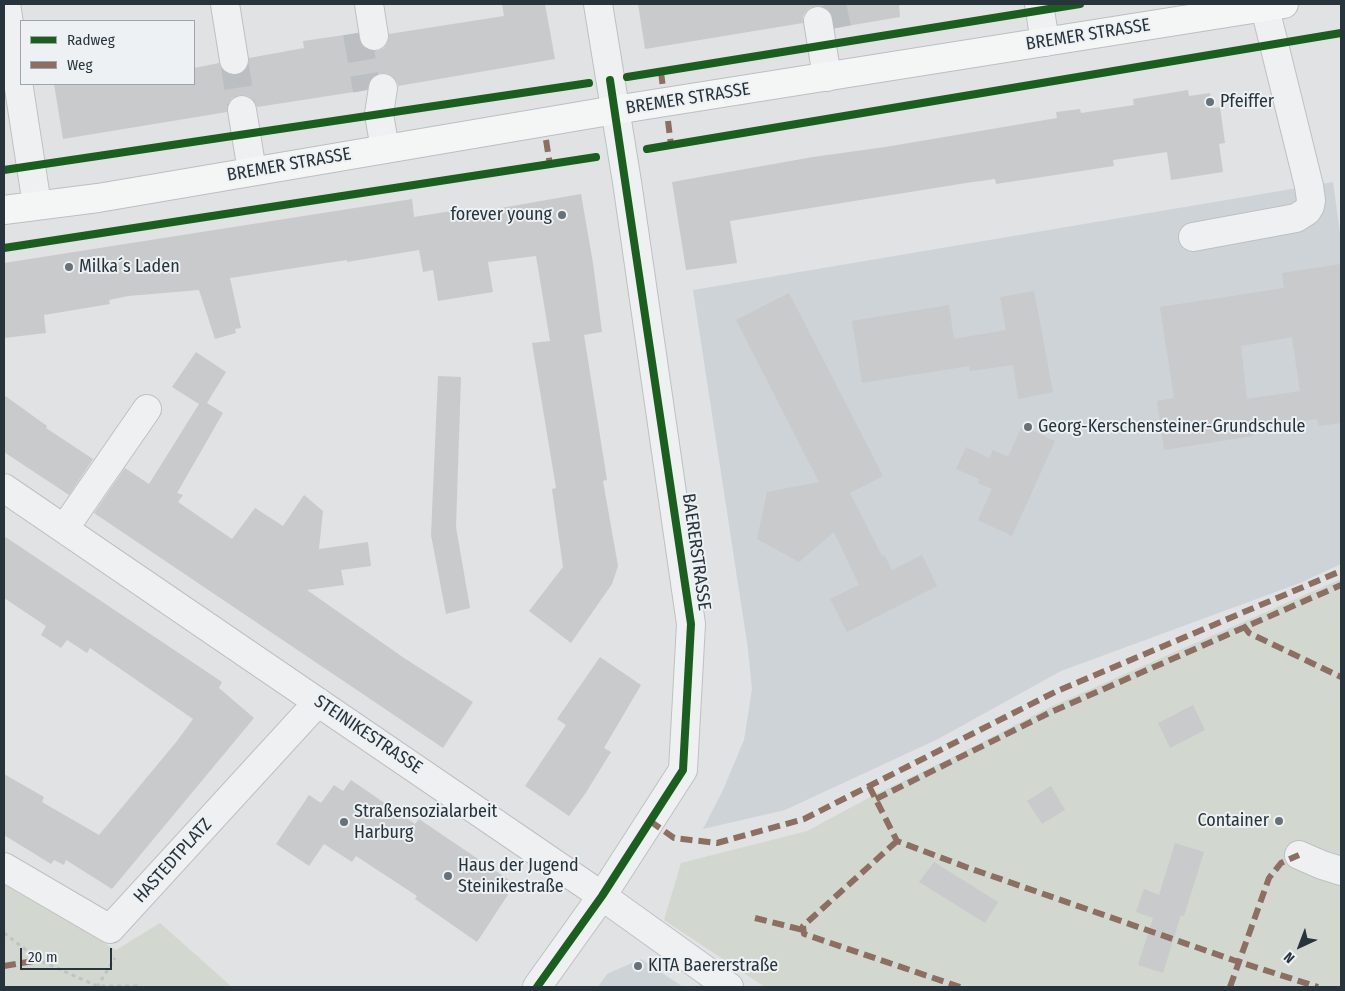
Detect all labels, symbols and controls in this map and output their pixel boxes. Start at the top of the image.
street label: BREMER STRASSE [1024,15,1152,55]
legend [20,20,195,85]
text: Radweg [67,31,115,49]
text: Weg [67,56,93,74]
street label: BREMER STRASSE [624,79,752,119]
place label: Pfeiffer [1220,91,1274,113]
marker: Pfeiffer [1204,96,1216,108]
street label: BREMER STRASSE [225,143,353,187]
place label: forever young [450,204,552,226]
marker: forever young [556,209,568,221]
place label: Milka´s Laden [79,256,180,278]
marker: Milka´s Laden [63,261,75,273]
place label: Georg-Kerschensteiner-Grundschule [1038,416,1305,438]
marker: Georg-Kerschensteiner-Grundschule [1022,421,1034,433]
street label: BAERERSTRASSE [677,492,715,612]
street label: STEINIKESTRASSE [310,691,426,779]
place label: Straßensozialarbeit Harburg [354,801,497,844]
place label: Container [1197,810,1269,832]
street label: HASTEDTPLATZ [129,814,217,908]
marker: Container [1273,815,1285,827]
marker: Straßensozialarbeit Harburg [338,816,350,828]
place label: Haus der Jugend Steinikestraße [458,855,579,898]
marker: Haus der Jugend Steinikestraße [442,870,454,882]
north arrow [1275,921,1325,971]
scale bar [22,938,115,970]
text: 20 m [28,948,58,966]
text: N [1281,948,1298,966]
place label: KITA Baererstraße [648,955,778,977]
marker: KITA Baererstraße [632,960,644,972]

